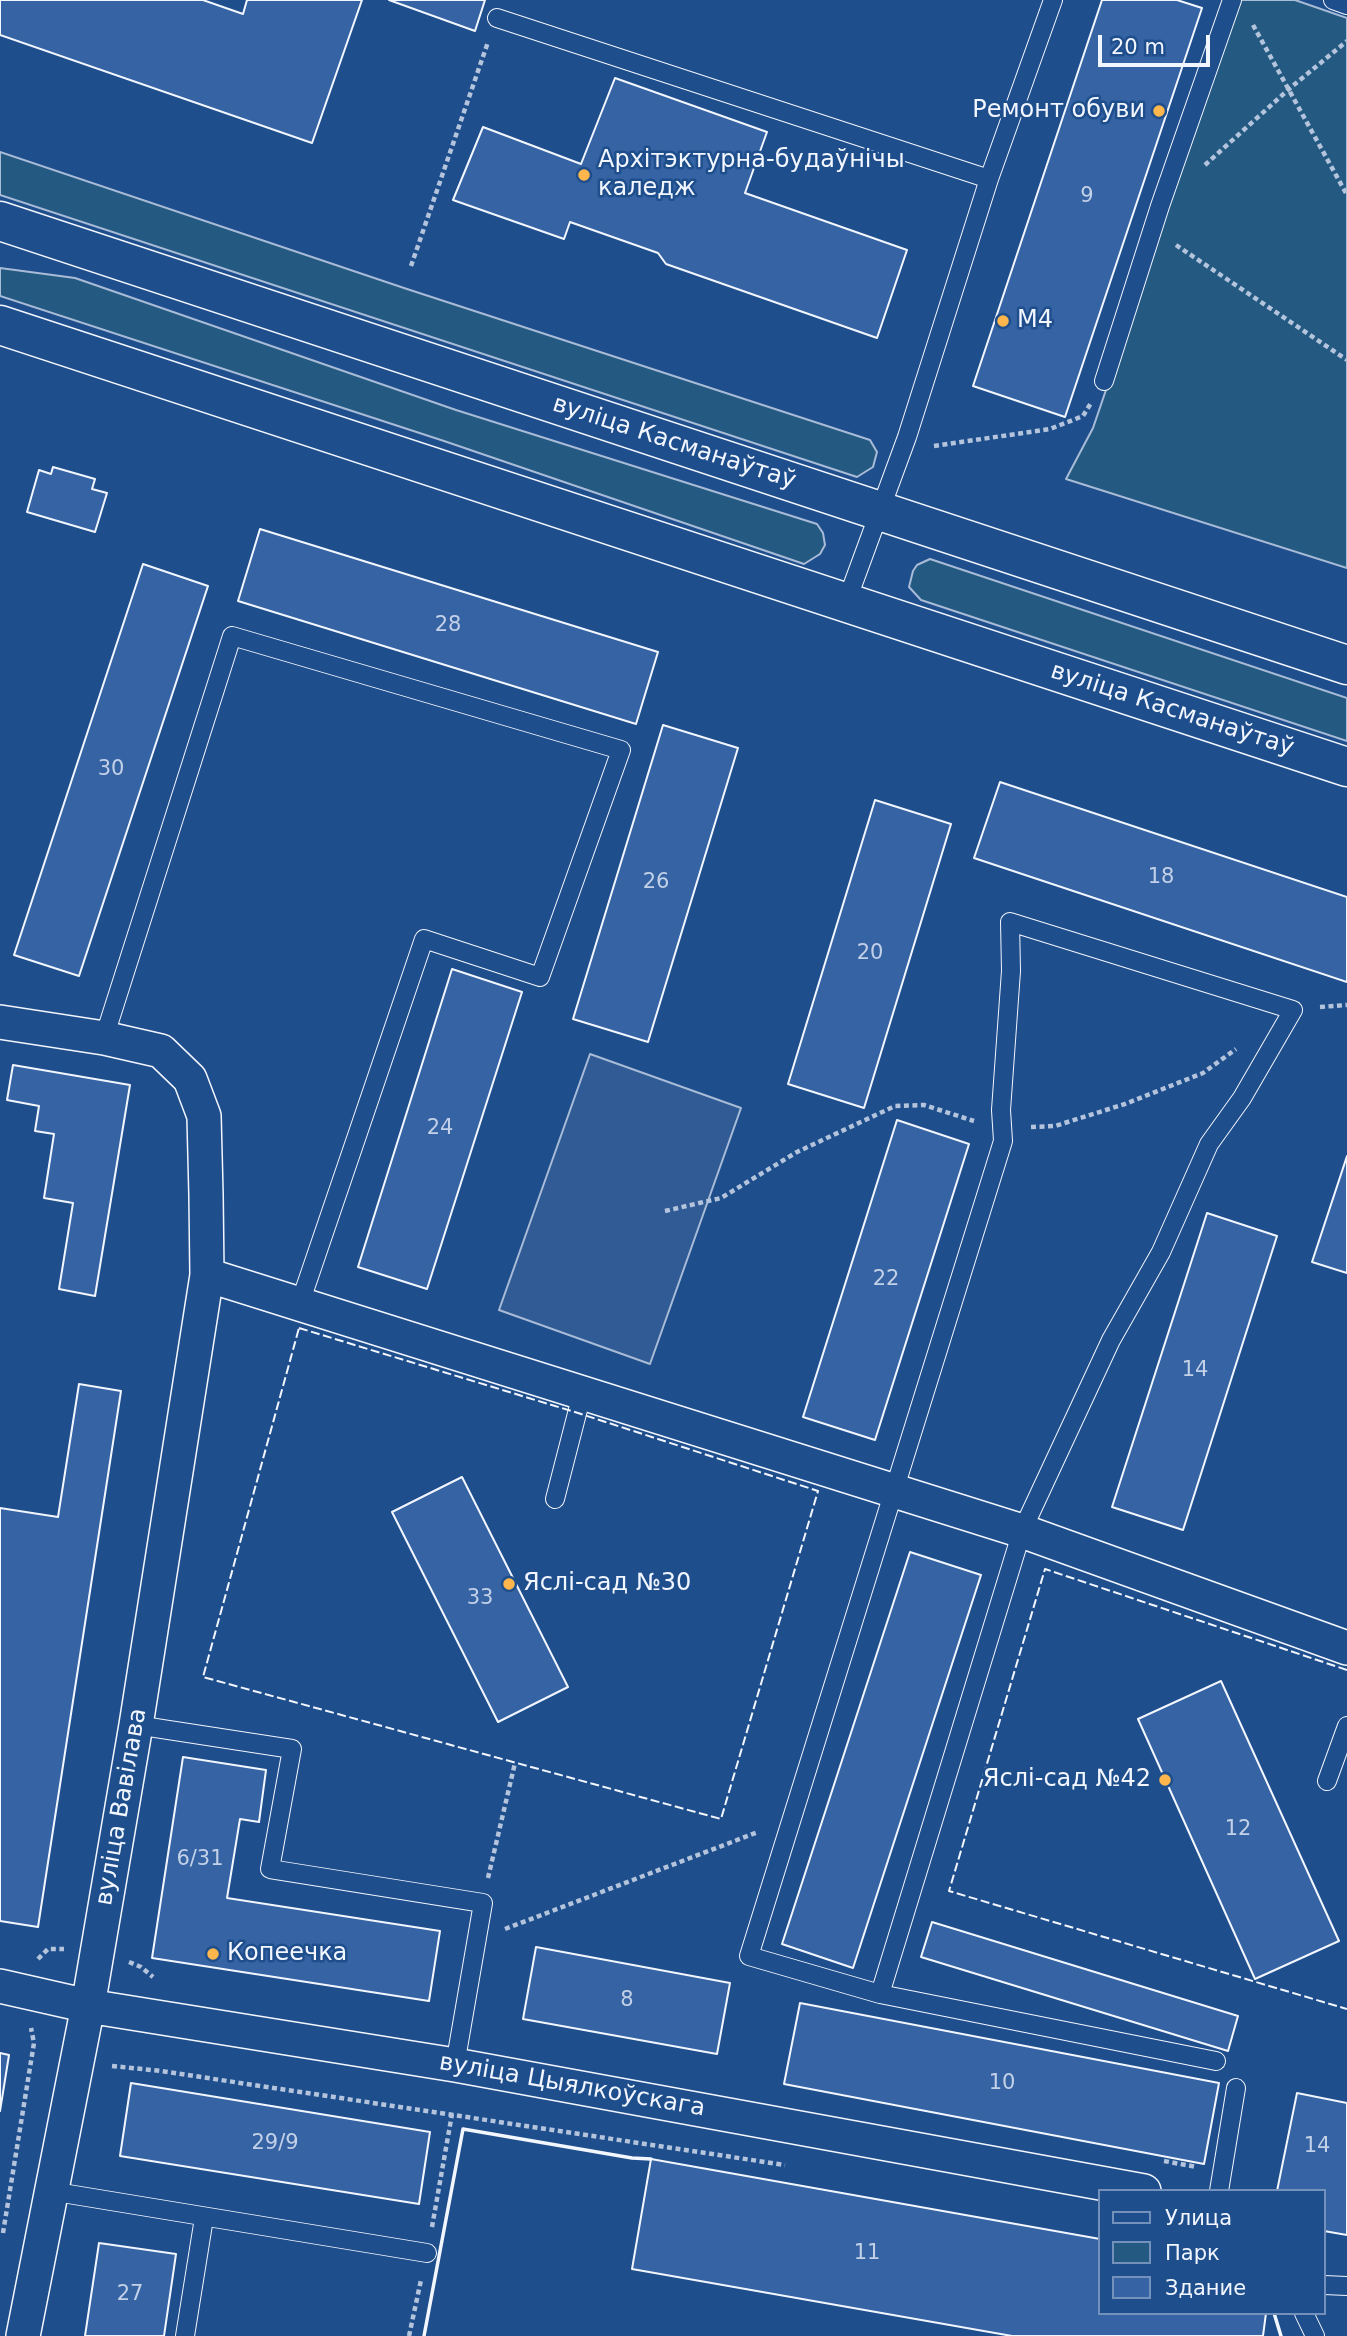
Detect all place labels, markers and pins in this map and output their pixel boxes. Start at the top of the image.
place label: Ремонт обуви [972,97,1145,125]
marker: Ремонт обуви [1151,103,1167,119]
place label: Архітэктурна-будаўнічы каледж [598,147,905,203]
marker: Архітэктурна-будаўнічы каледж [576,167,592,183]
place label: M4 [1017,307,1053,335]
marker: M4 [995,313,1011,329]
place label: Яслі-сад №30 [523,1570,691,1598]
marker: Яслі-сад №30 [501,1576,517,1592]
place label: Яслі-сад №42 [983,1766,1151,1794]
marker: Яслі-сад №42 [1157,1772,1173,1788]
place label: Копеечка [227,1940,347,1968]
marker: Копеечка [205,1946,221,1962]

